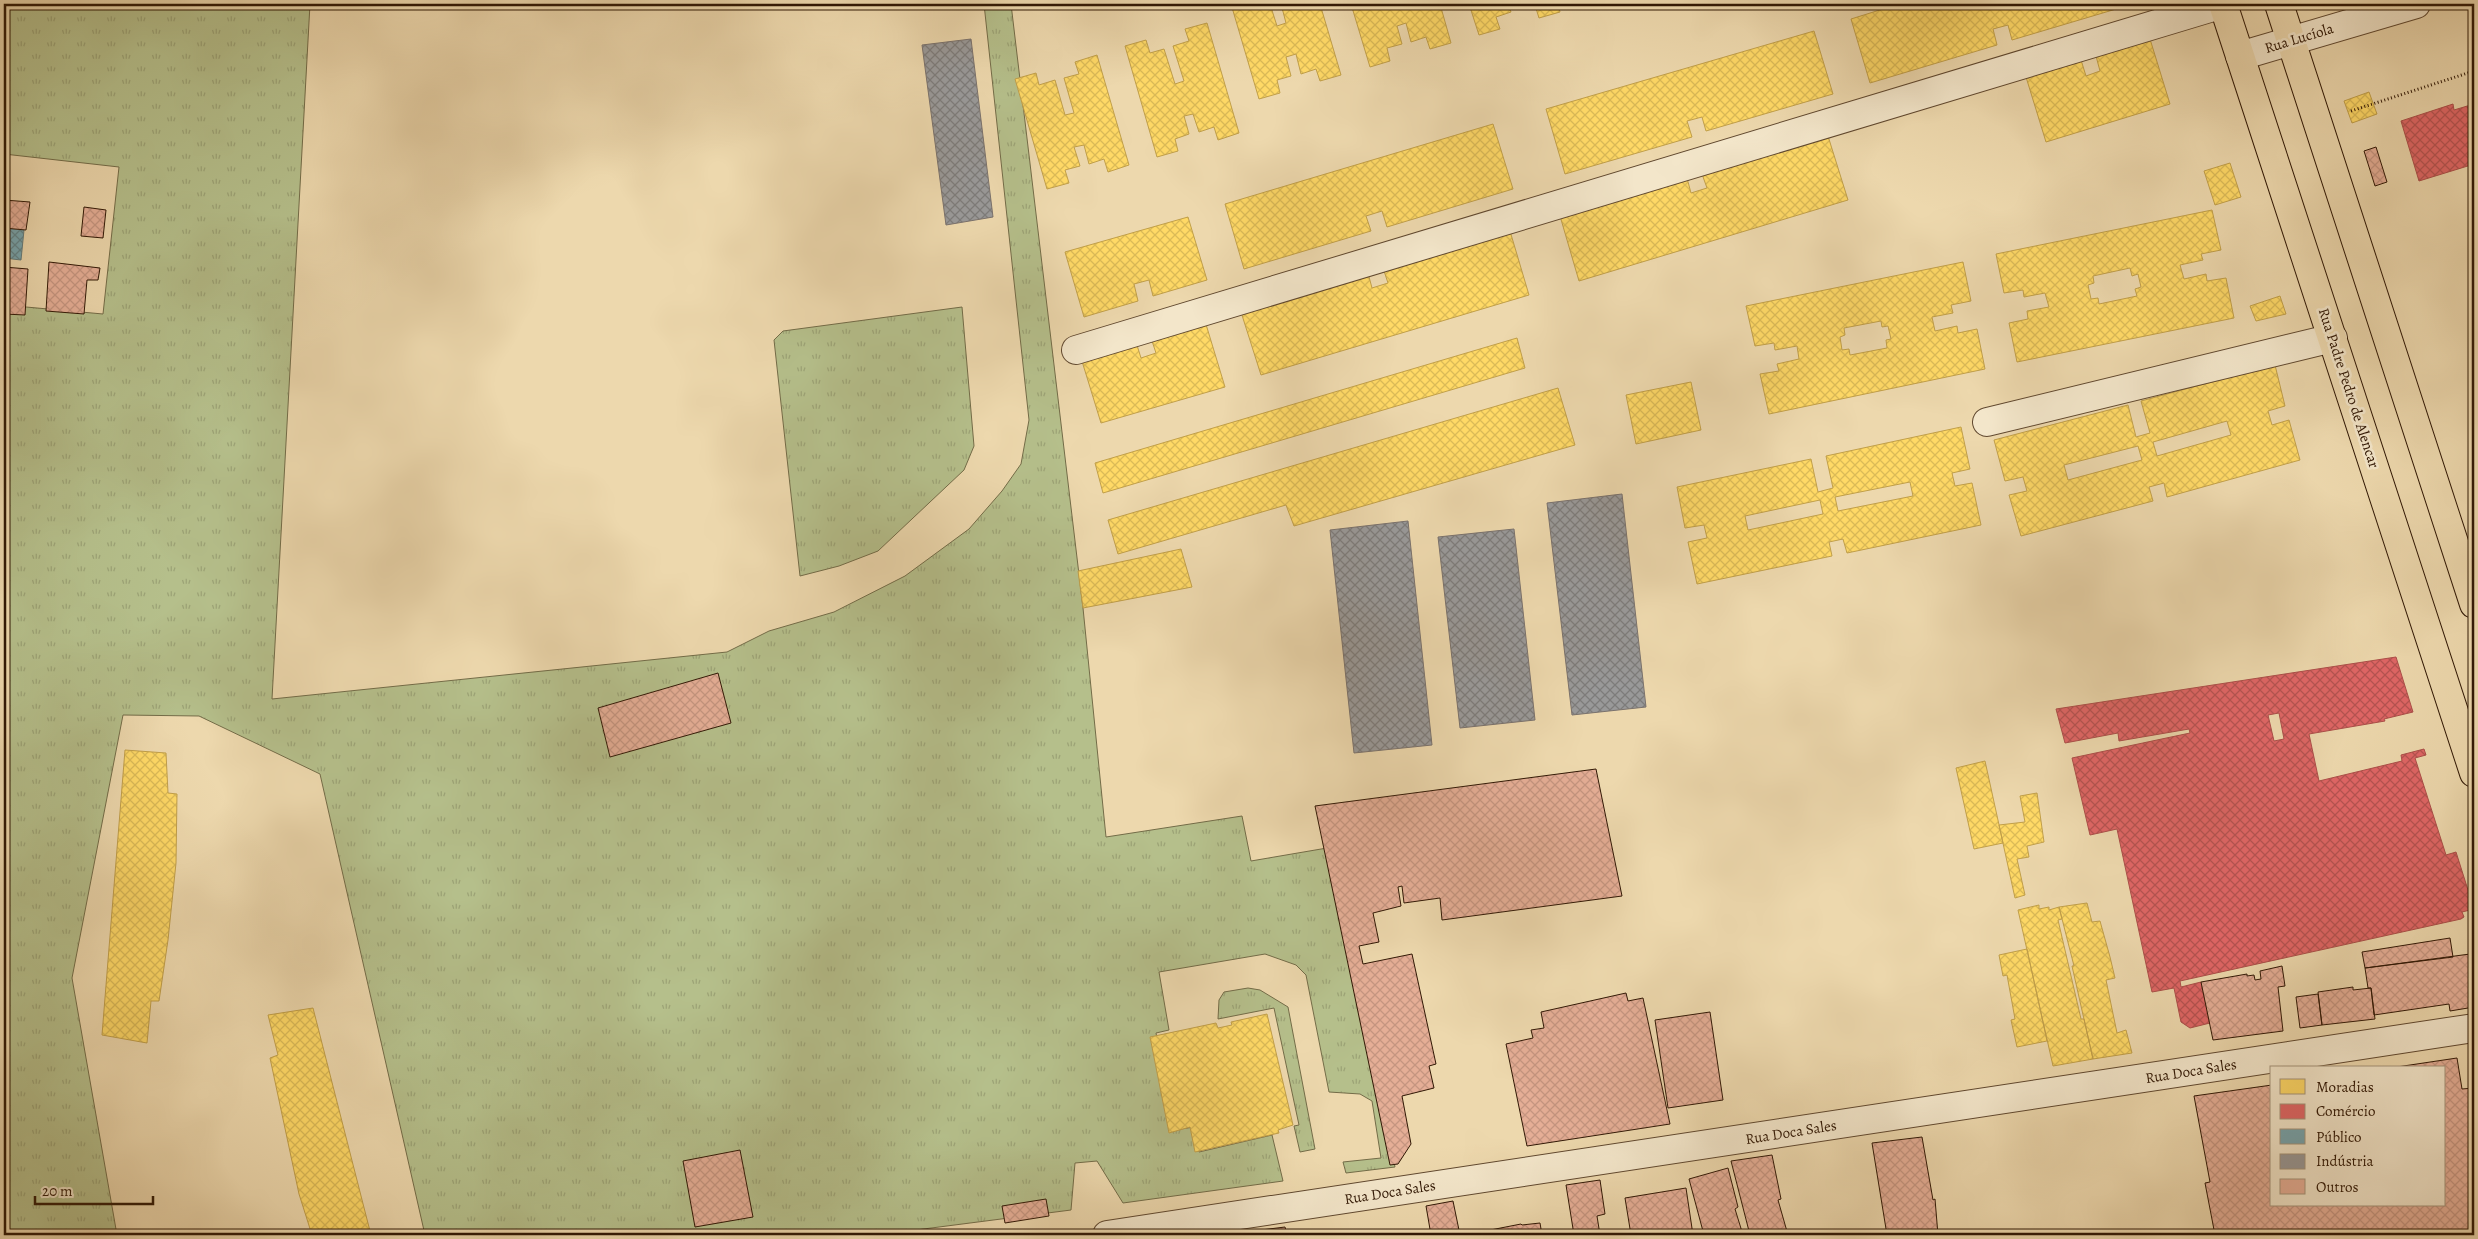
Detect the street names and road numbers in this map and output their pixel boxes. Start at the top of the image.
street label: Rua Lucíola [2262,18,2336,58]
street label: Rua Padre Pedro de Alencar [2314,305,2384,471]
street label: Rua Doca Sales [2144,1054,2238,1088]
street label: Rua Doca Sales [1744,1115,1838,1149]
street label: Rua Doca Sales [1343,1175,1437,1209]

